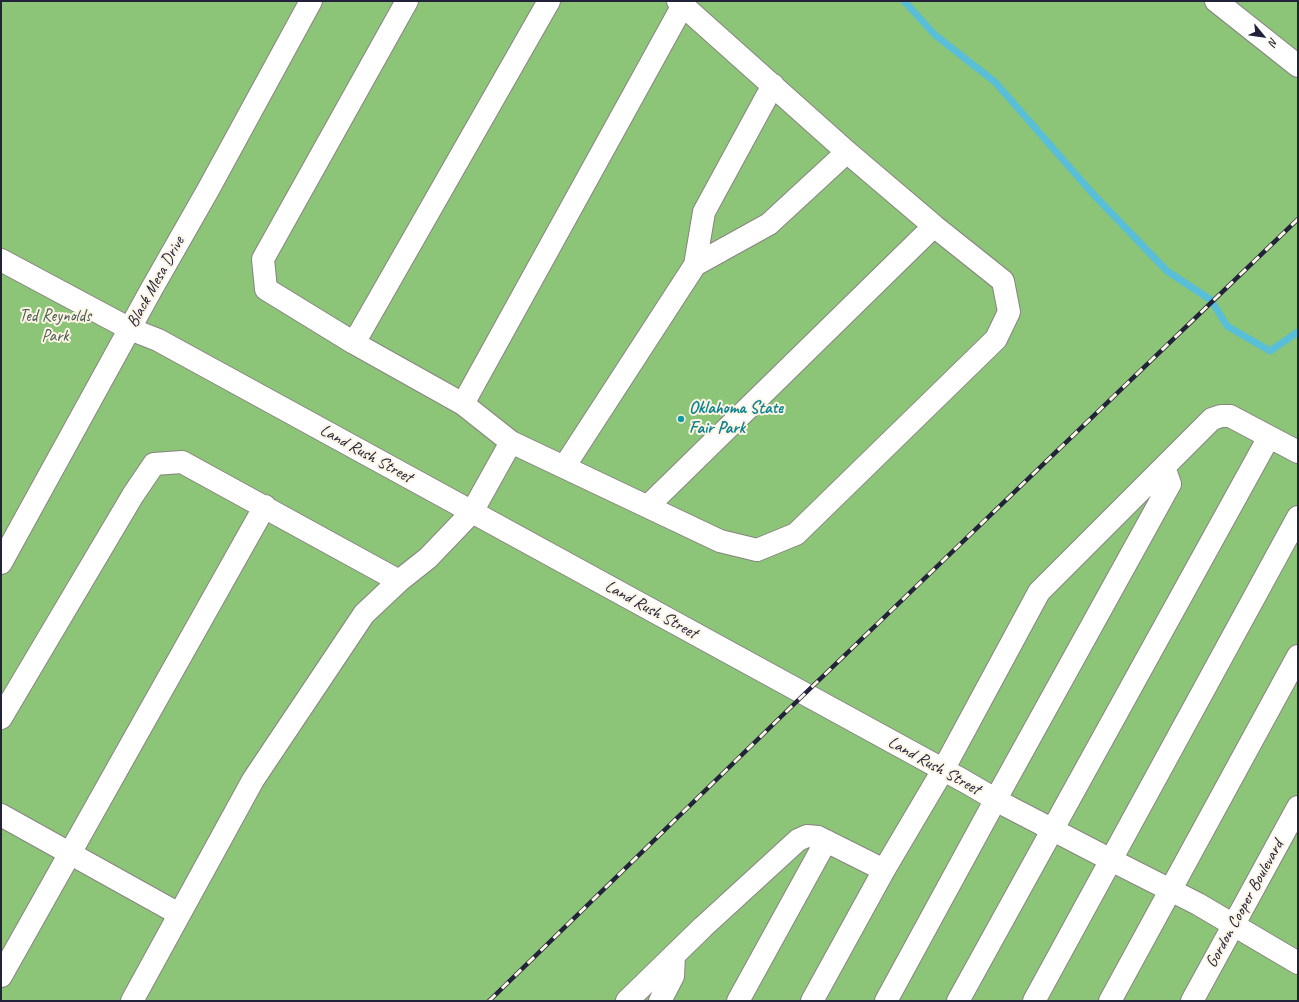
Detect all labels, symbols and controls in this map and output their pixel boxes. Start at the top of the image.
north arrow [1243,16,1283,56]
text: N [1266,35,1281,48]
street label: Black Mesa Drive [123,233,189,331]
park label: Ted Reynolds Park [19,307,91,347]
place label: Oklahoma State Fair Park [689,399,783,439]
marker: Oklahoma State Fair Park [676,414,686,424]
street label: Land Rush Street [316,420,416,488]
street label: Land Rush Street [601,576,701,644]
street label: Land Rush Street [884,732,984,800]
street label: Gordon Cooper Boulevard [1202,837,1288,971]

